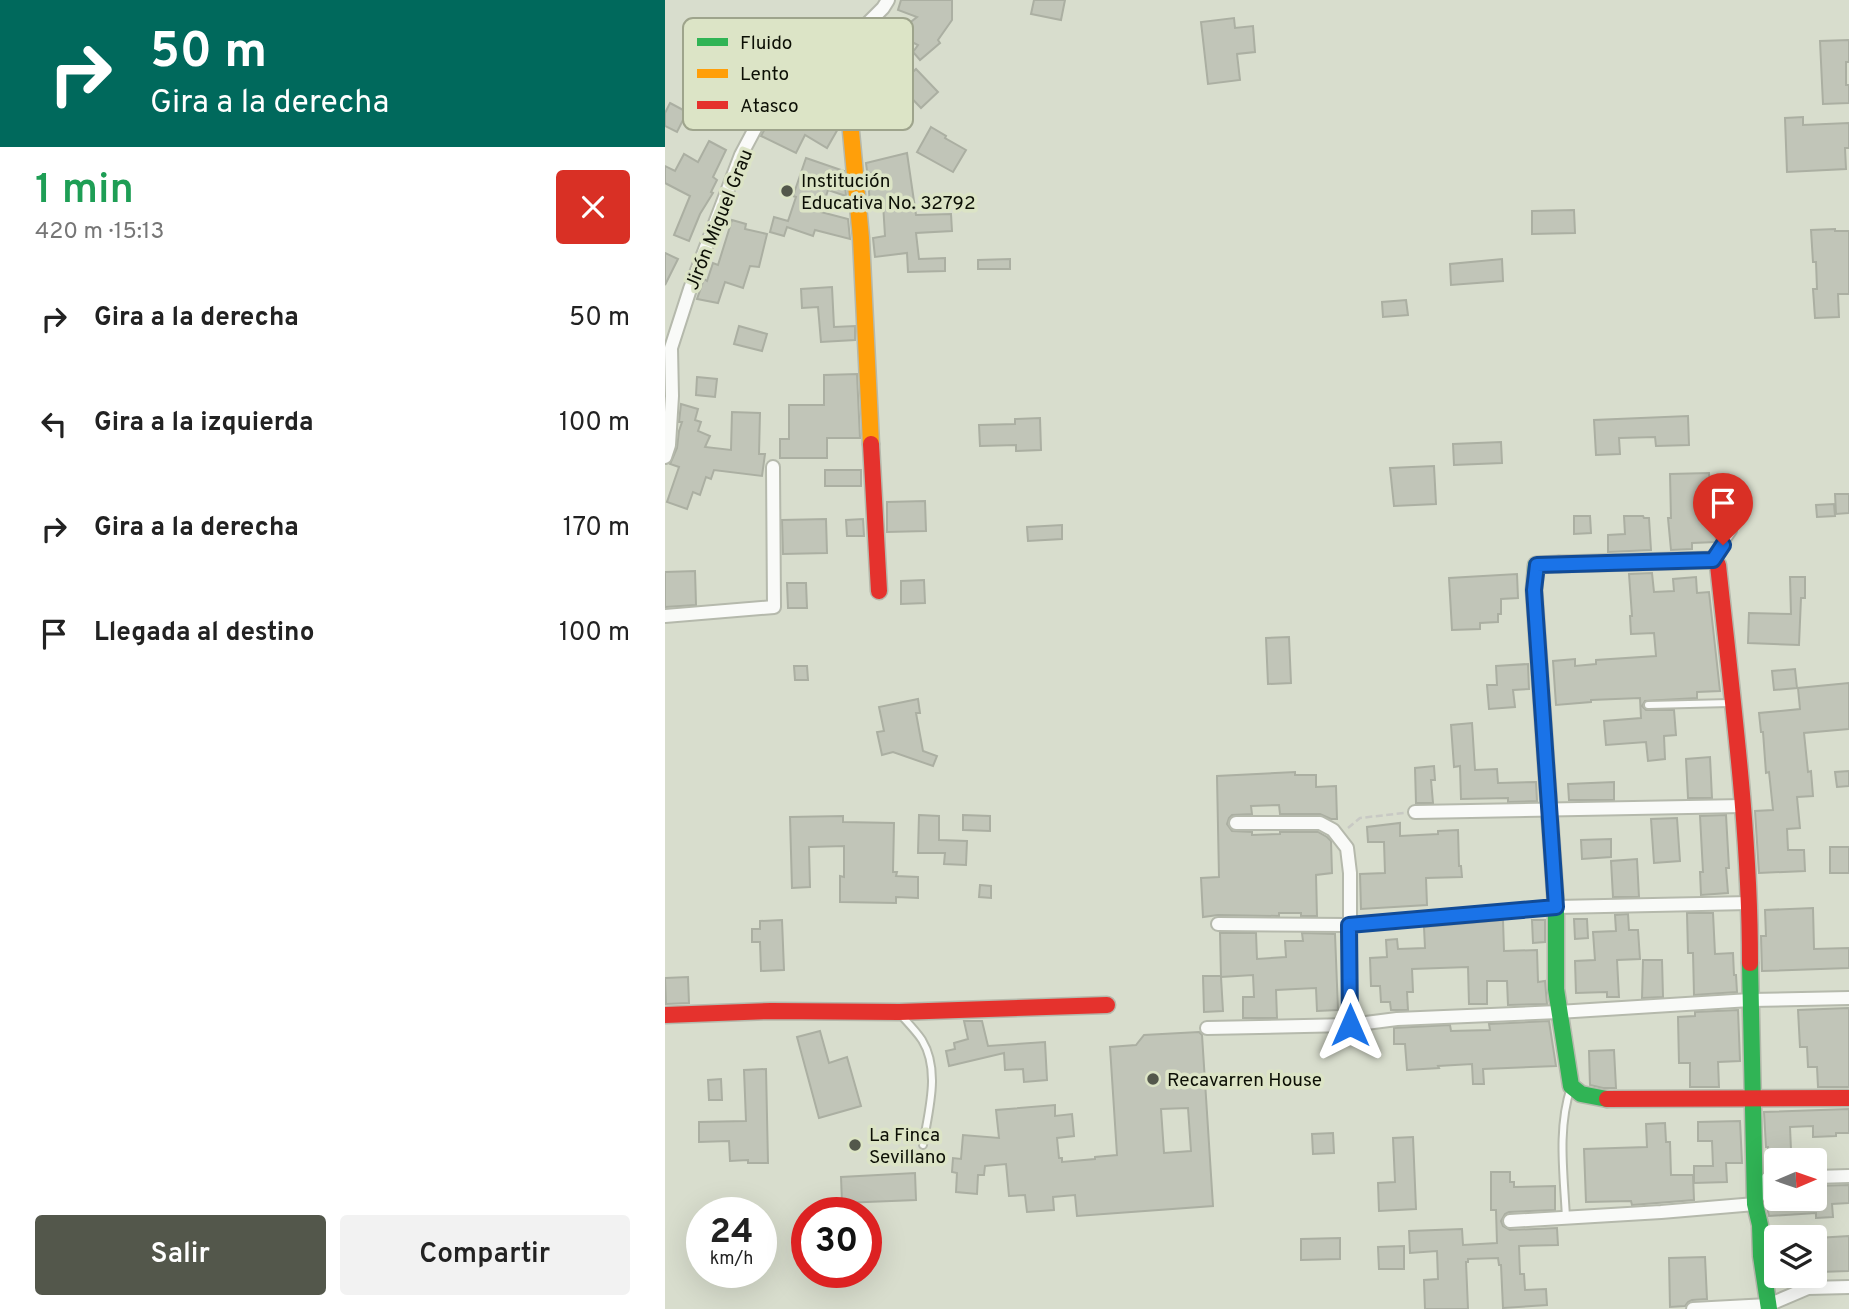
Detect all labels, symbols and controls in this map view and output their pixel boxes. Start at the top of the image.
legend [683,18,913,130]
text: 50 m [150,23,267,85]
icon: right [35,28,126,119]
text: Fluido [740,32,792,56]
text: Lento [740,63,789,87]
text: Gira a la derecha [150,84,389,124]
text: Atasco [740,95,799,119]
street label: Jirón Miguel Grau [681,146,759,294]
text: 1 min [35,165,134,218]
button: close [556,170,630,244]
place label: Institución Educativa No. 32792 [801,170,976,216]
marker: Institución Educativa No. 32792 [779,183,795,199]
text: 420 m · 15:13 [35,218,164,247]
icon: right [35,300,73,338]
text: Gira a la derecha [94,302,299,335]
text: 50 m [569,302,630,335]
icon: left [35,405,73,443]
text: Gira a la izquierda [94,407,313,440]
text: 100 m [559,407,630,440]
pin [1693,473,1753,545]
icon: arrive [1704,484,1742,522]
icon: right [35,510,73,548]
text: Gira a la derecha [94,512,299,545]
text: 170 m [563,512,630,545]
icon: arrive [35,615,73,653]
text: Llegada al destino [94,617,314,650]
text: 100 m [559,617,630,650]
position arrow [1313,988,1387,1062]
place label: Recavarren House [1167,1069,1322,1093]
marker: Recavarren House [1145,1071,1161,1087]
place label: La Finca Sevillano [869,1124,946,1170]
marker: La Finca Sevillano [847,1137,863,1153]
north arrow [1764,1148,1827,1211]
map controls [1764,1148,1827,1288]
speed limit sign: 30 [791,1197,882,1288]
text: 24 [710,1211,753,1255]
button: Salir [35,1215,326,1295]
button: Compartir [340,1215,630,1295]
button: layers [1764,1225,1827,1288]
text: km/h [710,1248,753,1271]

